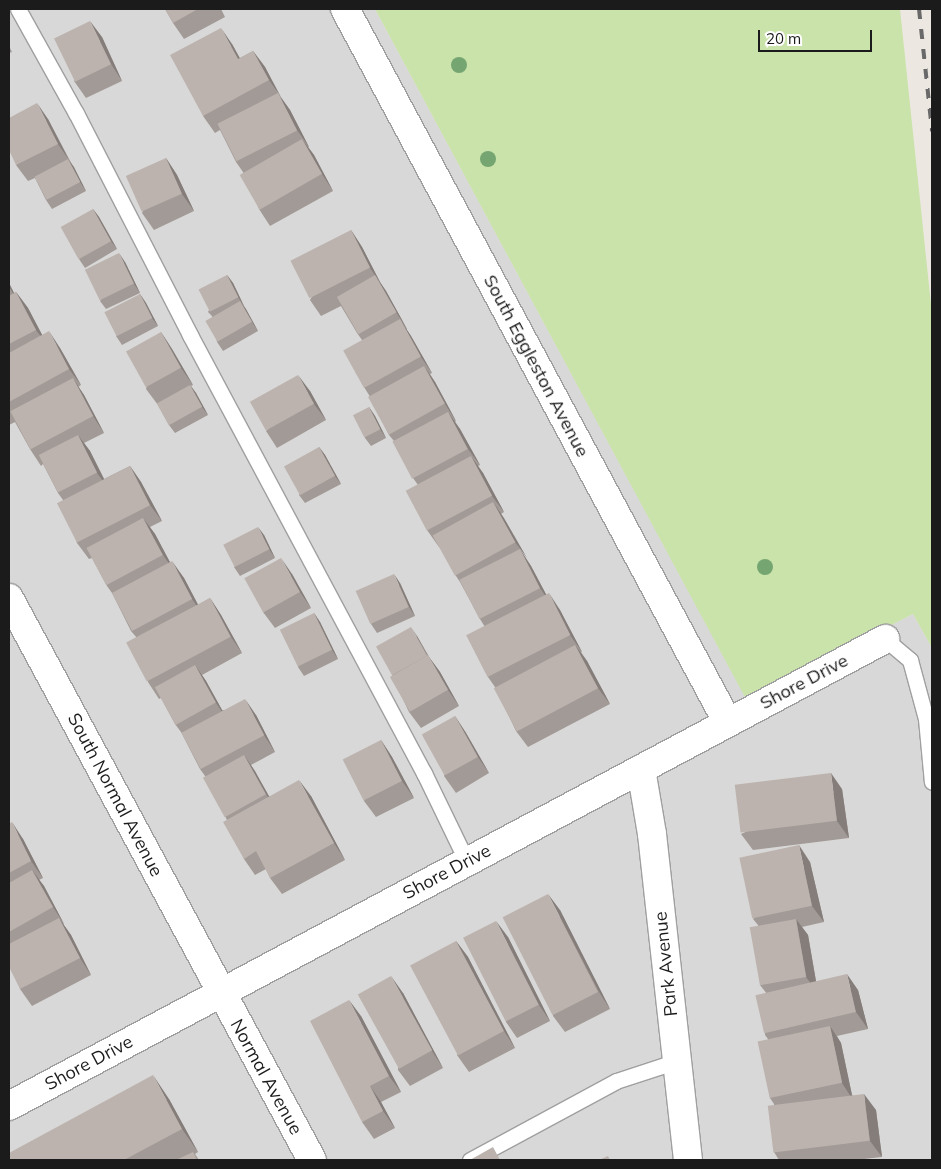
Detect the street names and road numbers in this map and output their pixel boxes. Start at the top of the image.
street label: South Eggleston Avenue [479,271,593,461]
street label: Shore Drive [756,650,852,714]
street label: South Normal Avenue [63,710,167,880]
street label: Shore Drive [399,840,495,904]
street label: Park Avenue [650,911,682,1017]
street label: Normal Avenue [225,1016,307,1138]
street label: Shore Drive [41,1031,137,1095]

